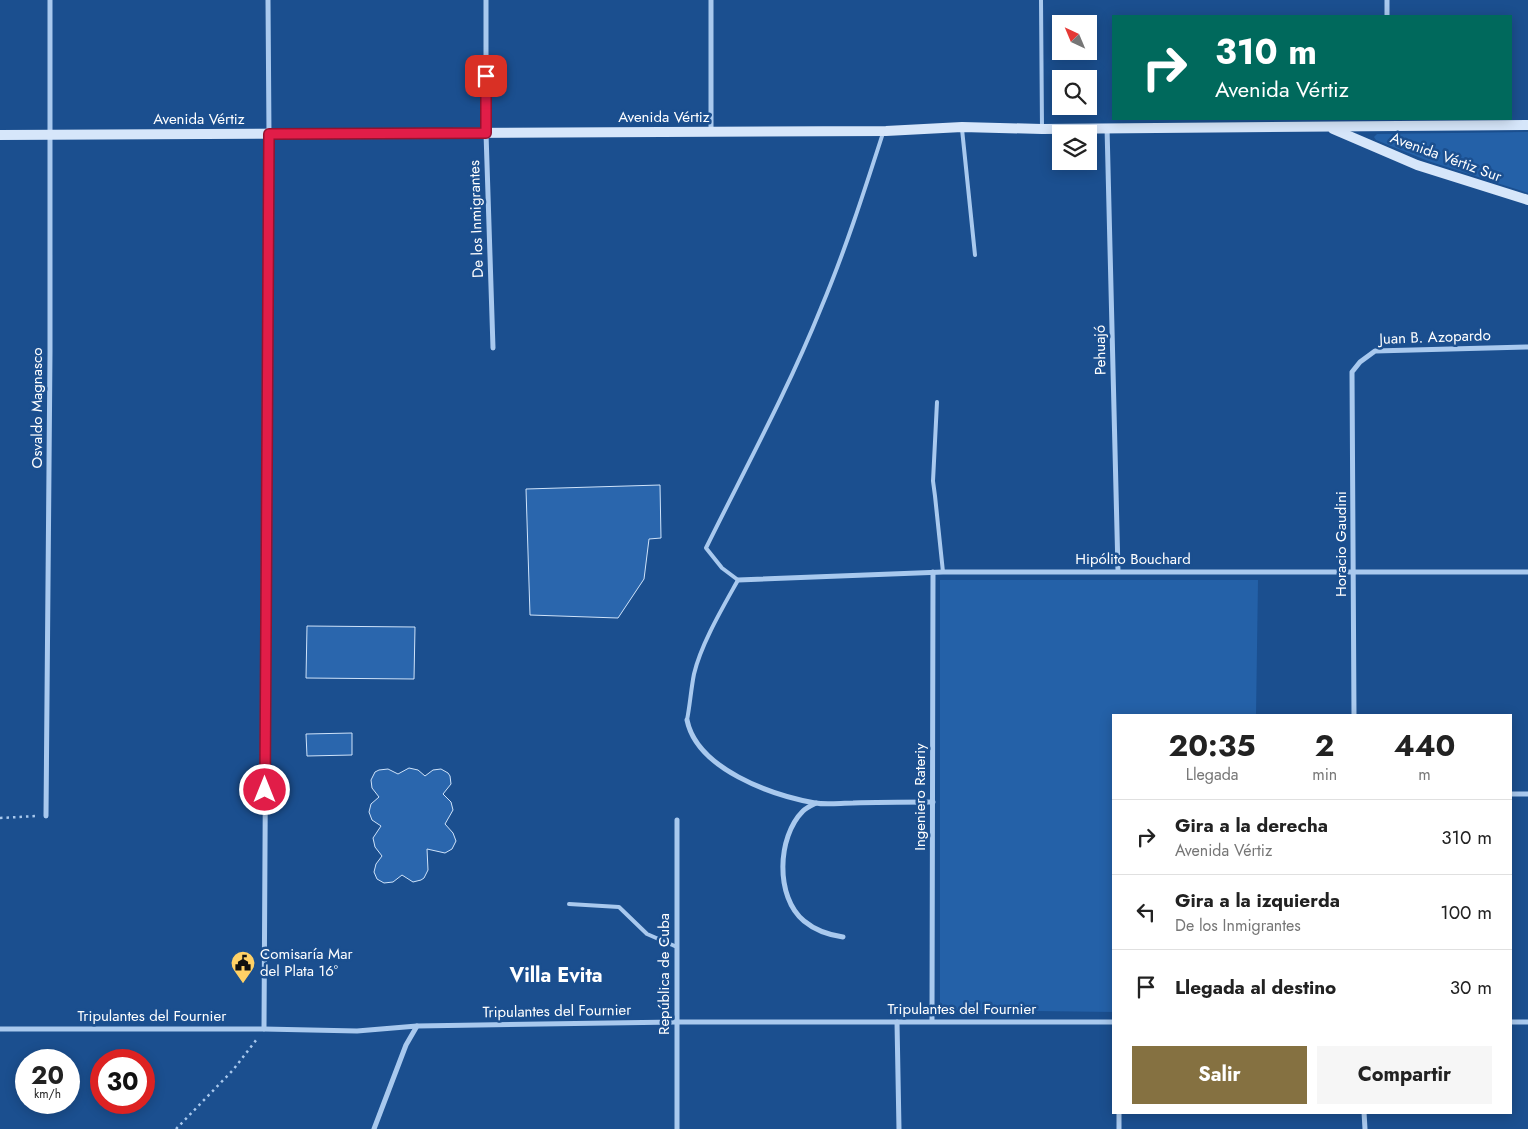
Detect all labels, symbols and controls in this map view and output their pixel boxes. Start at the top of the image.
north arrow [1052,15,1098,60]
map controls [1052,15,1097,170]
text: 310 m [1215,27,1317,77]
icon: right [1132,35,1197,100]
pin [465,55,507,97]
icon: arrive [472,62,500,90]
button: search [1052,70,1097,115]
text: Avenida Vértiz [1215,73,1349,105]
street label: Avenida Vértiz [618,106,710,128]
street label: Avenida Vértiz [153,108,245,130]
button: layers [1052,125,1097,170]
street label: Avenida Vértiz Sur [1387,127,1506,188]
street label: De los Inmigrantes [463,160,489,278]
street label: Juan B. Azopardo [1377,324,1491,350]
street label: Pehuajó [1089,325,1111,375]
street label: Osvaldo Magnasco [26,348,48,468]
street label: Horacio Gaudini [1330,491,1352,597]
street label: Hipólito Bouchard [1075,548,1191,570]
text: 20:35 [1169,724,1256,767]
text: 2 [1315,724,1335,767]
text: 440 [1394,724,1455,767]
street label: Ingeniero Rateriy [909,743,931,851]
position arrow [238,763,290,815]
text: Llegada [1186,763,1238,786]
text: min [1312,763,1337,786]
text: m [1418,763,1431,786]
text: Gira a la derecha [1175,812,1328,839]
icon: right [1132,823,1160,851]
text: 310 m [1441,824,1492,851]
text: Avenida Vértiz [1175,839,1272,862]
text: Gira a la izquierda [1175,887,1340,914]
icon: left [1132,898,1160,926]
text: 100 m [1440,899,1492,926]
street label: República de Cuba [653,913,675,1035]
text: De los Inmigrantes [1175,914,1301,937]
place label: Comisaría Mar del Plata 16° [260,943,353,982]
public building icon: Comisaría Mar del Plata 16° [230,950,256,984]
district label: Villa Evita [508,961,603,990]
icon: arrive [1132,973,1160,1001]
text: Llegada al destino [1175,974,1336,1001]
text: 30 m [1450,974,1492,1001]
street label: Tripulantes del Fournier [888,998,1037,1020]
street label: Tripulantes del Fournier [482,999,632,1023]
street label: Tripulantes del Fournier [78,1005,227,1027]
button: Salir [1132,1046,1307,1104]
button: Compartir [1317,1046,1492,1104]
speed limit sign: 30 [90,1049,155,1114]
text: 20 [31,1057,64,1093]
text: km/h [34,1085,61,1103]

